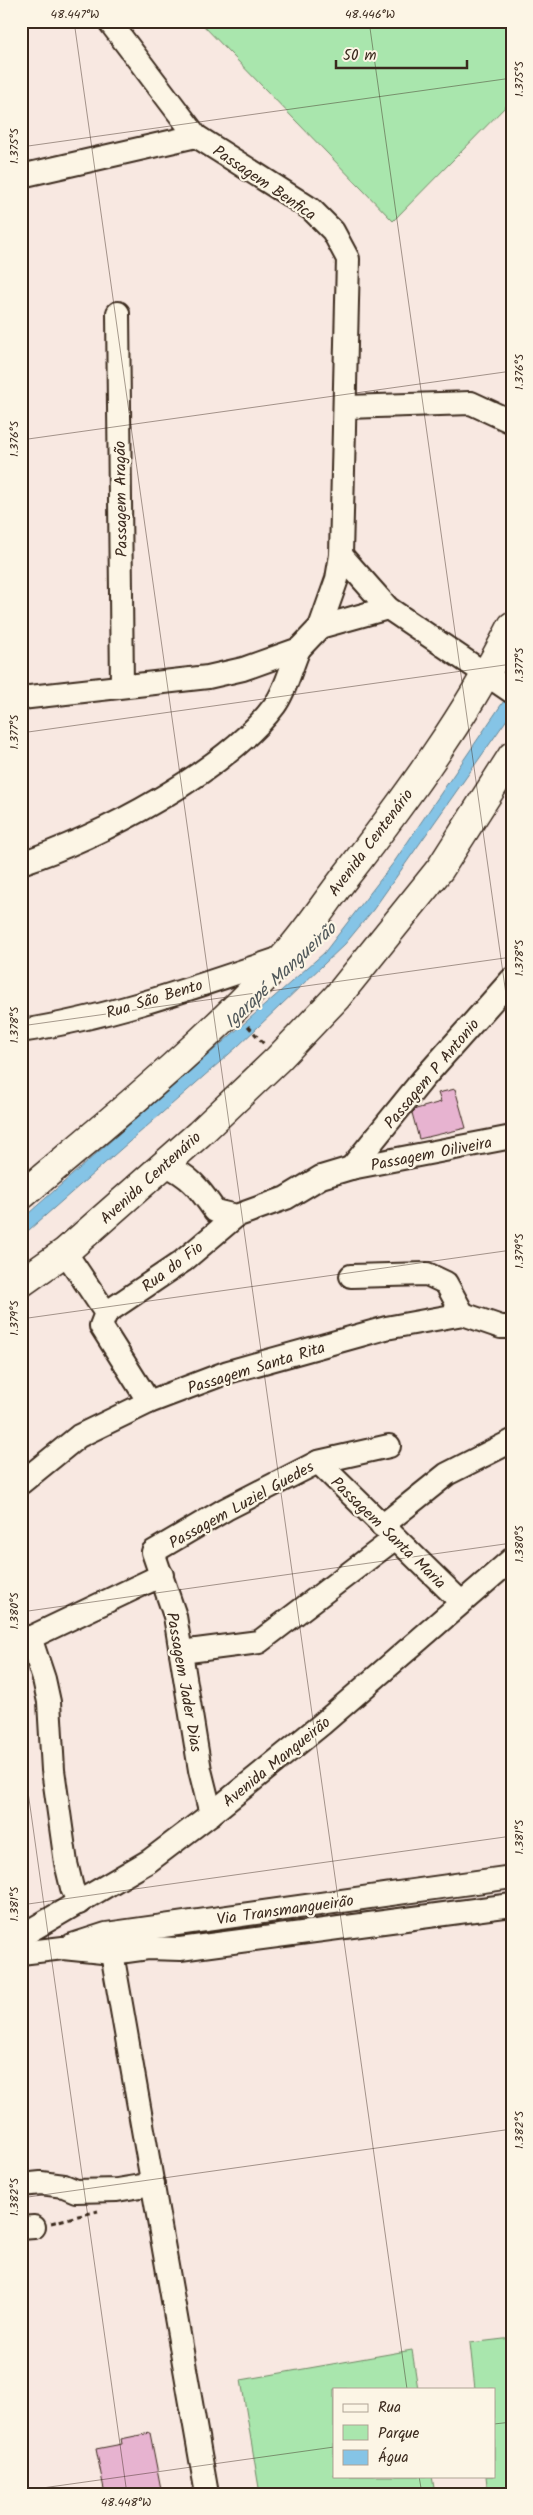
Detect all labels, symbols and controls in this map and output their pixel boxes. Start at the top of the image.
text: 48.447°W [51,5,99,24]
text: 48.446°W [345,5,395,24]
scale bar [336,38,467,70]
text: 50 m [343,44,377,68]
text: 1.375°S [510,60,529,97]
text: 1.375°S [5,127,24,164]
street label: Passagem Benfica [207,139,321,227]
text: 1.376°S [510,353,529,390]
text: 1.376°S [5,420,24,457]
street label: Passagem Aragão [108,441,135,557]
text: 1.377°S [510,647,529,682]
text: 1.377°S [5,714,24,749]
street label: Avenida Centenário [322,784,420,902]
water label: Igarapé Mangueirão [218,915,345,1036]
text: 1.378°S [510,939,529,976]
street label: Rua São Bento [103,973,206,1026]
text: 1.378°S [5,1006,24,1043]
street label: Passagem P Antonio [378,1013,486,1135]
street label: Avenida Centenário [95,1126,207,1231]
street label: Passagem Oiliveira [368,1130,494,1178]
text: 1.379°S [510,1233,529,1269]
street label: Rua do Fio [137,1236,209,1299]
text: 1.379°S [5,1300,24,1336]
street label: Passagem Santa Rita [185,1336,328,1401]
street label: Passagem Luziel Guedes [164,1455,319,1556]
street label: Passagem Santa Maria [324,1471,452,1595]
text: 1.380°S [510,1525,529,1563]
text: 1.380°S [5,1592,24,1630]
street label: Passagem Jader Dias [159,1610,208,1754]
street label: Avenida Mangueirão [217,1711,336,1814]
text: 1.381°S [510,1819,529,1854]
text: 1.381°S [5,1886,24,1921]
street label: Via Transmangueirão [215,1888,355,1932]
text: 1.382°S [510,2110,529,2149]
text: 1.382°S [5,2177,24,2216]
legend [333,2388,496,2478]
text: Rua [378,2396,401,2420]
text: Parque [378,2422,419,2446]
text: Água [378,2446,409,2470]
text: 48.448°W [101,2493,151,2512]

